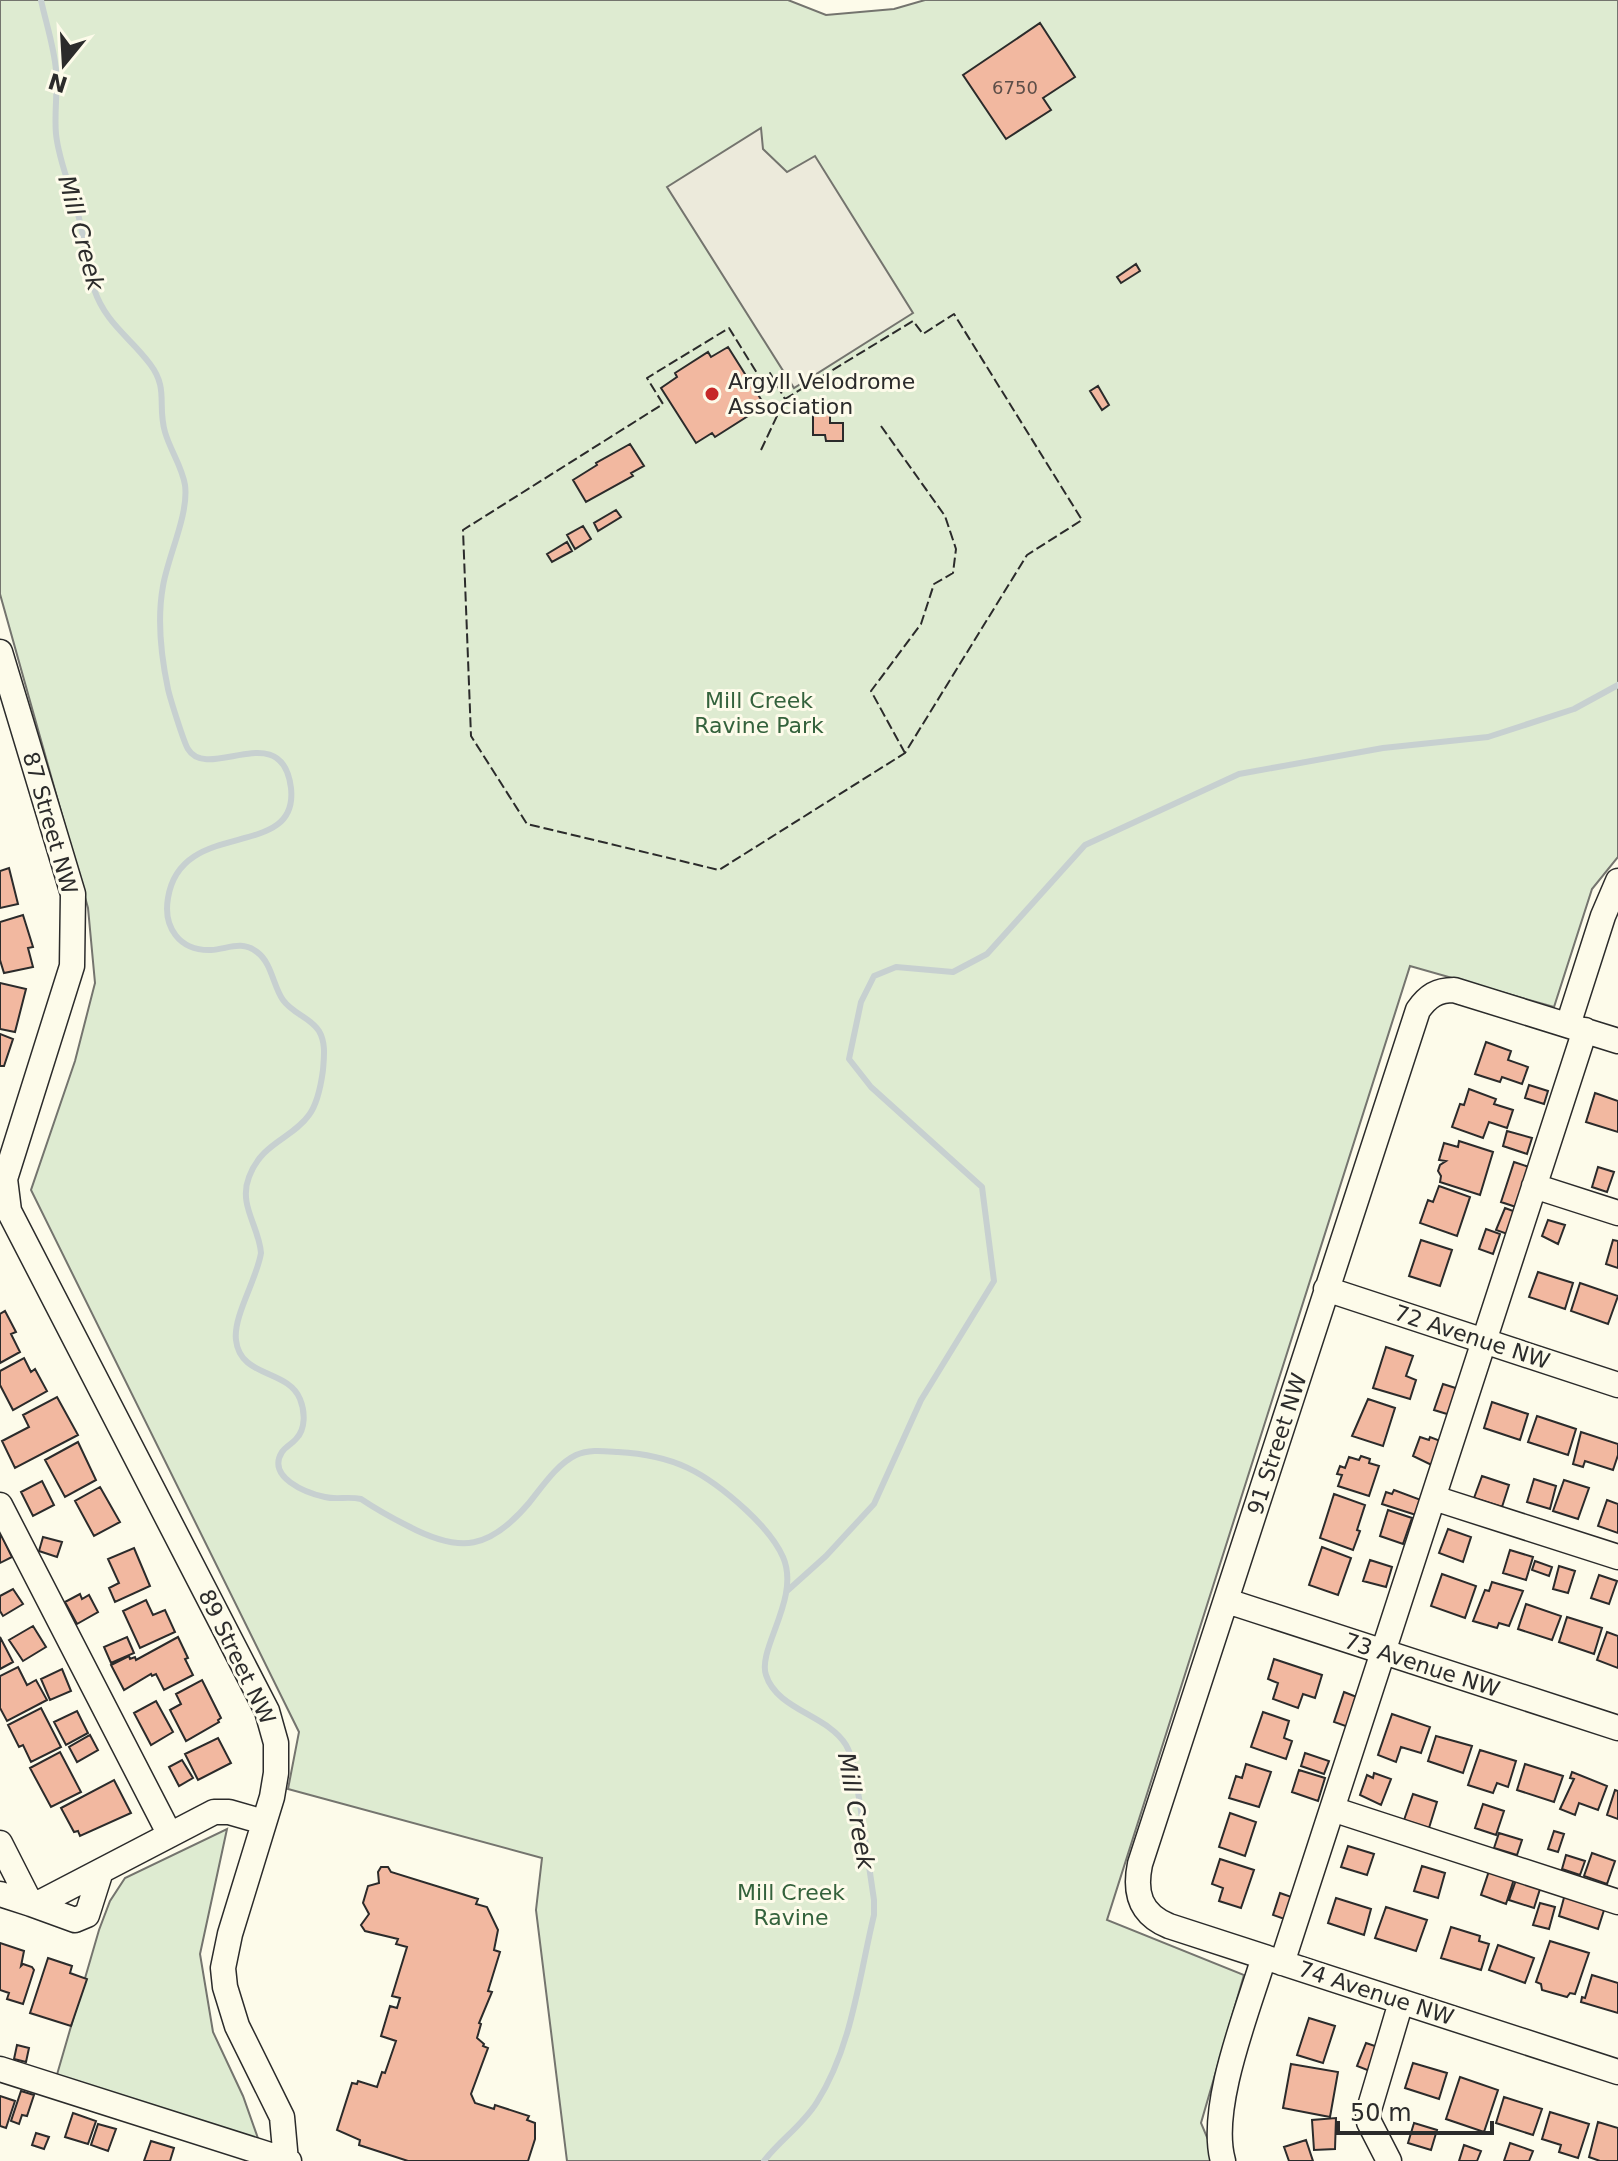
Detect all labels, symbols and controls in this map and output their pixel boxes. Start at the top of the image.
north arrow [24,24,104,104]
text: N [45,68,71,97]
house number: 6750 [992,77,1038,98]
water label: Mill Creek [52,172,110,295]
place label: Argyll Velodrome Association [728,369,915,419]
marker: Argyll Velodrome Association [703,385,721,403]
park label: Mill Creek Ravine Park [694,688,824,738]
street label: 87 Street NW [18,749,82,897]
street label: 72 Avenue NW [1391,1300,1553,1374]
street label: 91 Street NW [1242,1370,1312,1518]
street label: 89 Street NW [194,1585,281,1729]
street label: 73 Avenue NW [1341,1628,1503,1702]
water label: Mill Creek [832,1750,880,1873]
park label: Mill Creek Ravine [737,1880,845,1930]
street label: 74 Avenue NW [1295,1956,1457,2030]
scale bar [1338,2085,1492,2135]
text: 50 m [1350,2099,1412,2127]

